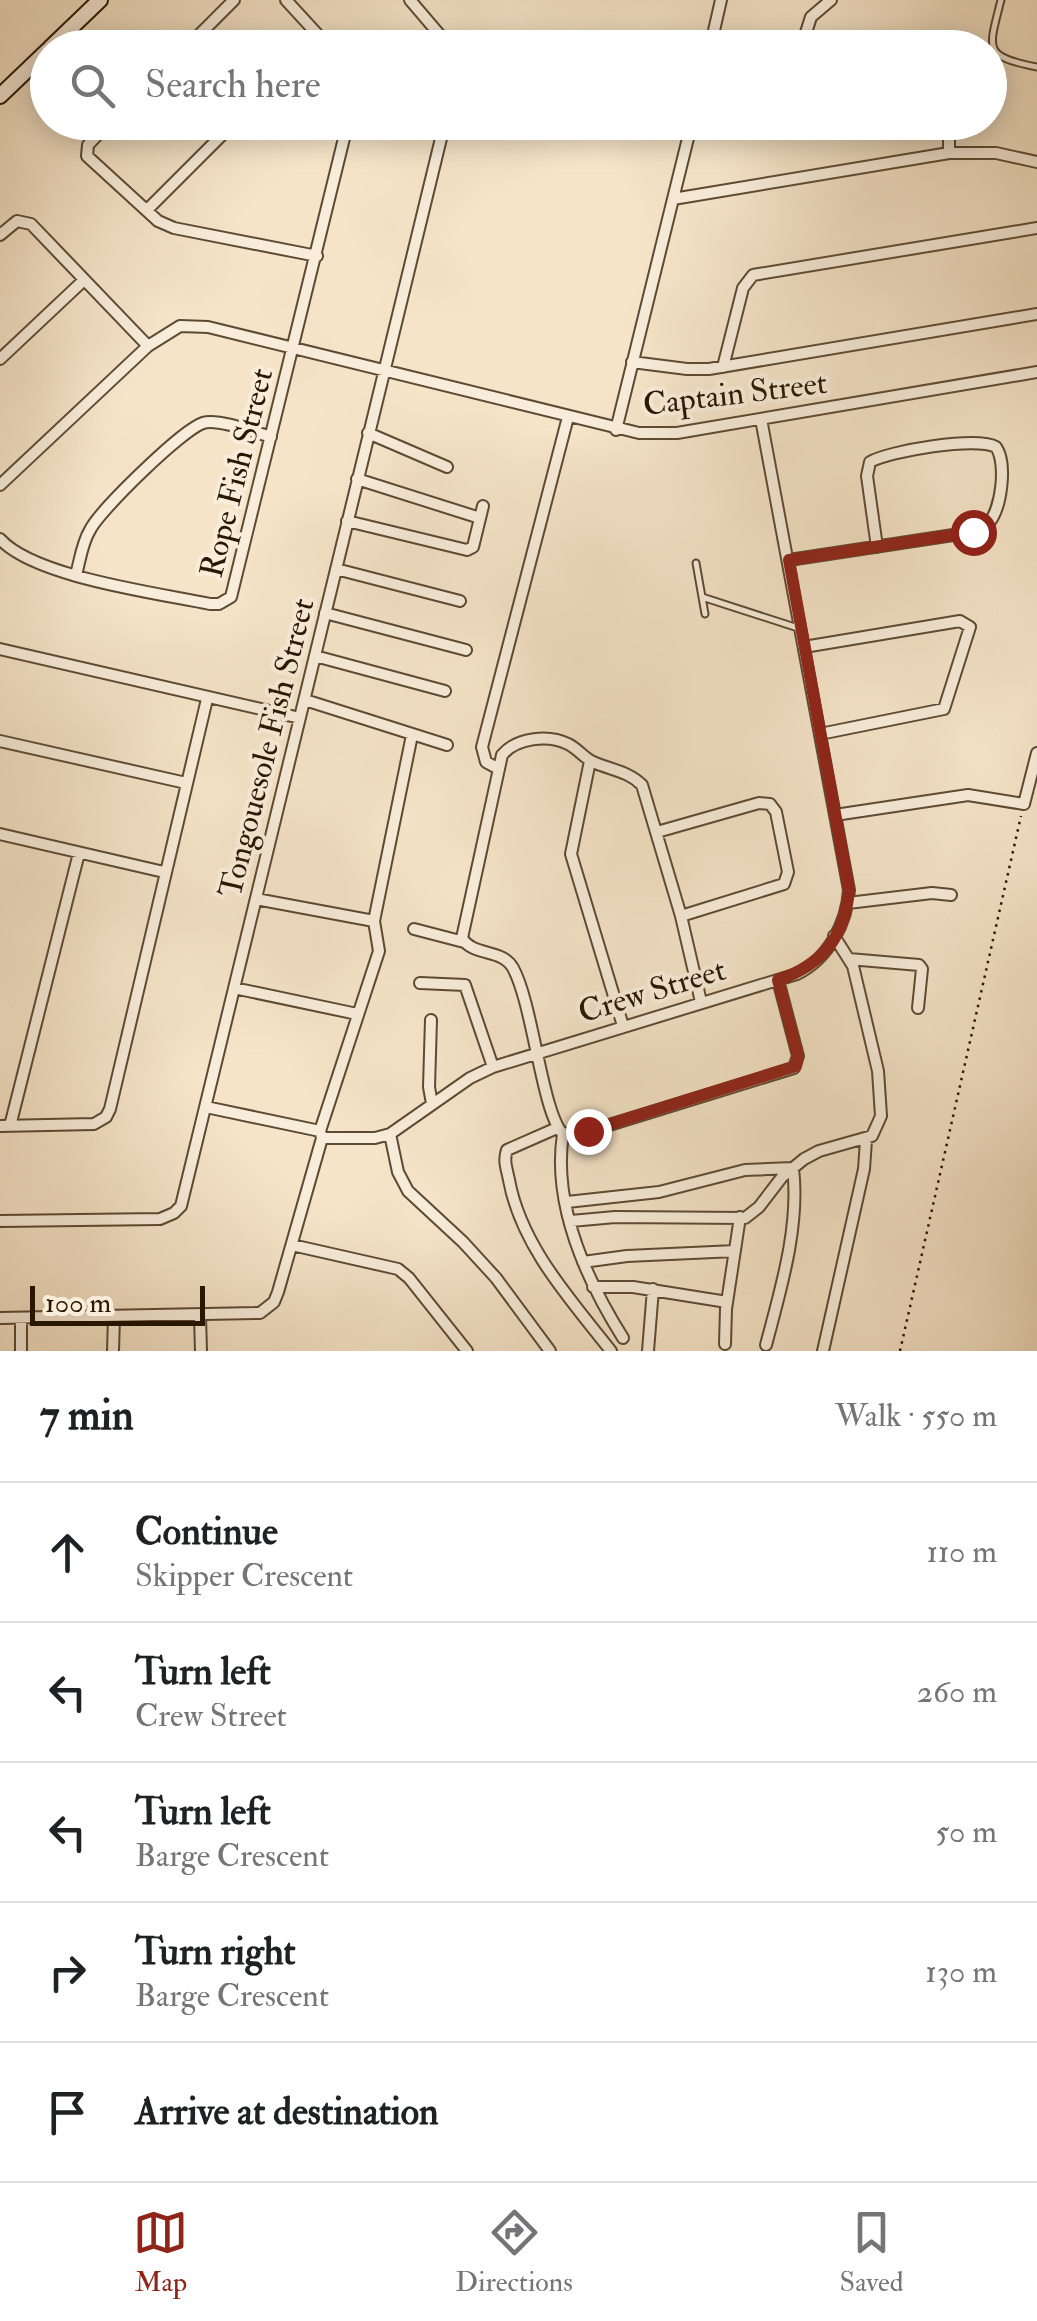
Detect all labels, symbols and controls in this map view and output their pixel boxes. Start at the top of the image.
search box [30,30,1007,140]
icon: search [65,58,120,113]
text: Search here [145,61,321,109]
street label: Captain Street [641,363,829,425]
street label: Rope Fish Street [192,364,282,582]
route start [951,510,997,556]
street label: Tongouesole Fish Street [210,594,324,902]
street label: Crew Street [574,950,730,1032]
route end [566,1109,612,1155]
scale bar [30,1281,205,1326]
text: 100 m [45,1286,111,1321]
text: 7 min [40,1390,134,1442]
text: Walk · 550 m [835,1396,997,1436]
text: Continue [135,1508,278,1556]
icon: ahead [40,1525,95,1580]
text: 110 m [926,1532,997,1572]
text: Skipper Crescent [135,1556,353,1596]
text: Turn left [135,1648,271,1696]
icon: left [40,1665,95,1720]
text: 260 m [917,1672,997,1712]
text: Crew Street [135,1696,287,1736]
text: Turn left [135,1788,271,1836]
icon: left [40,1805,95,1860]
text: 50 m [935,1812,997,1852]
text: Barge Crescent [135,1836,329,1876]
text: Turn right [135,1928,296,1976]
icon: right [40,1945,95,2000]
text: 130 m [925,1952,997,1992]
text: Barge Crescent [135,1976,329,2016]
icon: arrive [40,2085,95,2140]
text: Arrive at destination [135,2088,439,2136]
tab: Map [133,2205,188,2300]
tab: Directions [455,2205,573,2300]
tab: Saved [840,2205,904,2300]

